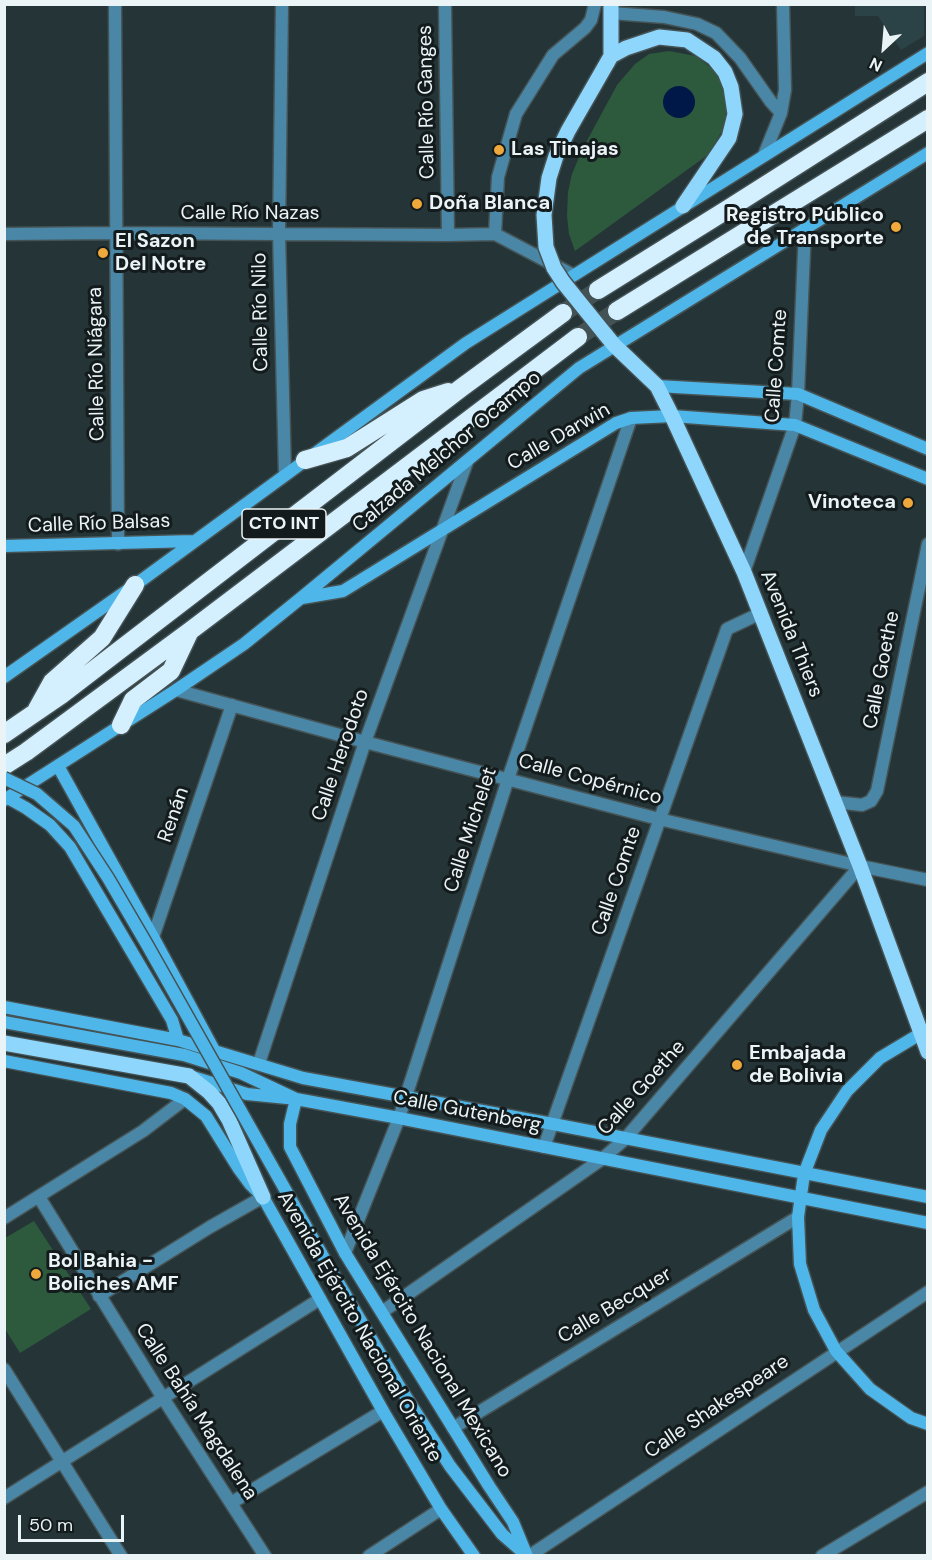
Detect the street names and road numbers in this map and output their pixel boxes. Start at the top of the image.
street label: Calle Río Ganges [414,25,440,179]
street label: Calle Río Nazas [180,202,320,226]
street label: Calle Río Nilo [248,252,274,372]
street label: Calle Río Niágara [84,287,110,441]
street label: Calle Comte [761,308,793,424]
street label: Calzada Melchor Ocampo [348,366,546,538]
street label: Calle Darwin [503,398,615,476]
road number: CTO INT [242,509,326,539]
street label: Calle Río Balsas [27,510,171,538]
street label: Avenida Thiers [755,567,827,701]
street label: Calle Goethe [859,609,905,731]
street label: Calle Herodoto [307,686,375,824]
street label: Calle Copérnico [515,749,665,811]
street label: Calle Michelet [439,764,503,896]
street label: Renán [153,784,195,846]
street label: Calle Comte [587,823,647,939]
street label: Calle Goethe [593,1036,691,1140]
street label: Calle Gutenberg [391,1086,543,1138]
street label: Avenida Ejército Nacional Oriente [271,1187,447,1467]
street label: Avenida Ejército Nacional Mexicano [327,1190,517,1482]
street label: Calle Becquer [554,1263,676,1349]
street label: Calle Bahía Magdalena [130,1319,262,1505]
street label: Calle Shakespeare [640,1350,794,1464]

